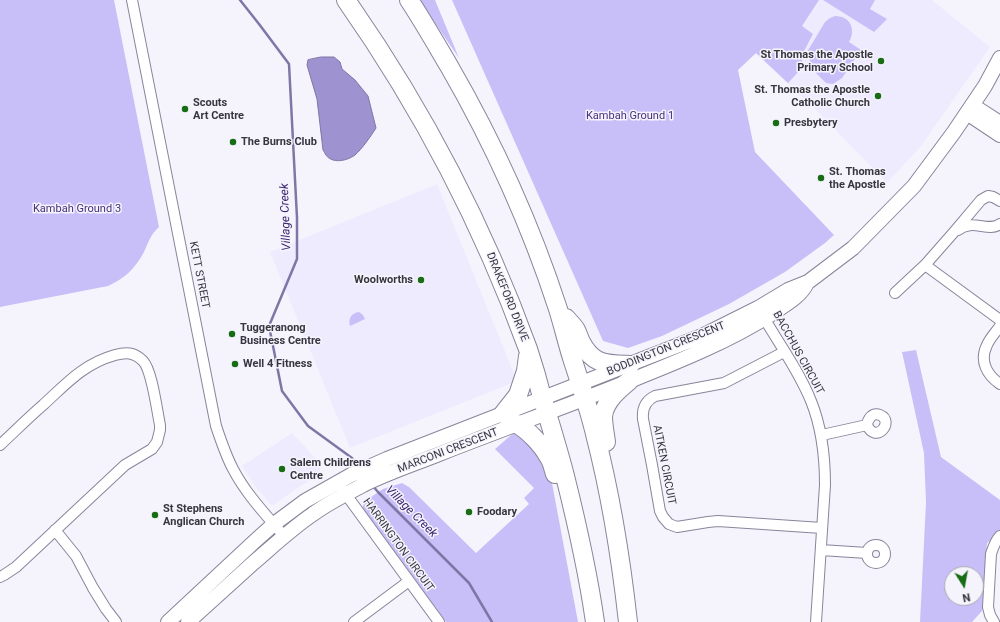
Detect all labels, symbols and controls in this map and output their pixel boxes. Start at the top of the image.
place label: St Thomas the Apostle Primary School [760,48,873,74]
marker: St Thomas the Apostle Primary School [876,56,886,66]
place label: St. Thomas the Apostle Catholic Church [754,83,870,109]
marker: St. Thomas the Apostle Catholic Church [873,91,883,101]
place label: Scouts Art Centre [193,96,244,122]
marker: Scouts Art Centre [180,104,190,114]
park label: Kambah Ground 1 [586,109,674,123]
place label: Presbytery [784,116,838,130]
marker: Presbytery [771,118,781,128]
place label: The Burns Club [241,135,317,149]
marker: The Burns Club [228,137,238,147]
place label: St. Thomas the Apostle [829,165,886,191]
marker: St. Thomas the Apostle [816,173,826,183]
water label: Village Creek [278,183,294,251]
park label: Kambah Ground 3 [33,202,121,216]
street label: KETT STREET [186,240,212,310]
street label: DRAKEFORD DRIVE [483,251,531,343]
place label: Woolworths [354,273,413,287]
marker: Woolworths [416,275,426,285]
street label: BACCHUS CIRCUIT [770,309,826,397]
street label: BODDINGTON CRESCENT [605,319,727,379]
place label: Tuggeranong Business Centre [240,321,321,347]
marker: Tuggeranong Business Centre [227,329,237,339]
place label: Well 4 Fitness [243,357,312,371]
marker: Well 4 Fitness [230,359,240,369]
street label: AITKEN CIRCUIT [650,424,678,506]
street label: MARCONI CRESCENT [396,426,500,476]
place label: Salem Childrens Centre [290,456,371,482]
marker: Salem Childrens Centre [277,464,287,474]
water label: Village Creek [382,483,440,541]
street label: HARRINGTON CIRCUIT [360,496,436,594]
place label: St Stephens Anglican Church [163,502,244,528]
place label: Foodary [477,505,517,519]
marker: Foodary [464,507,474,517]
marker: St Stephens Anglican Church [150,510,160,520]
north arrow [944,566,984,606]
text: N [961,590,971,604]

